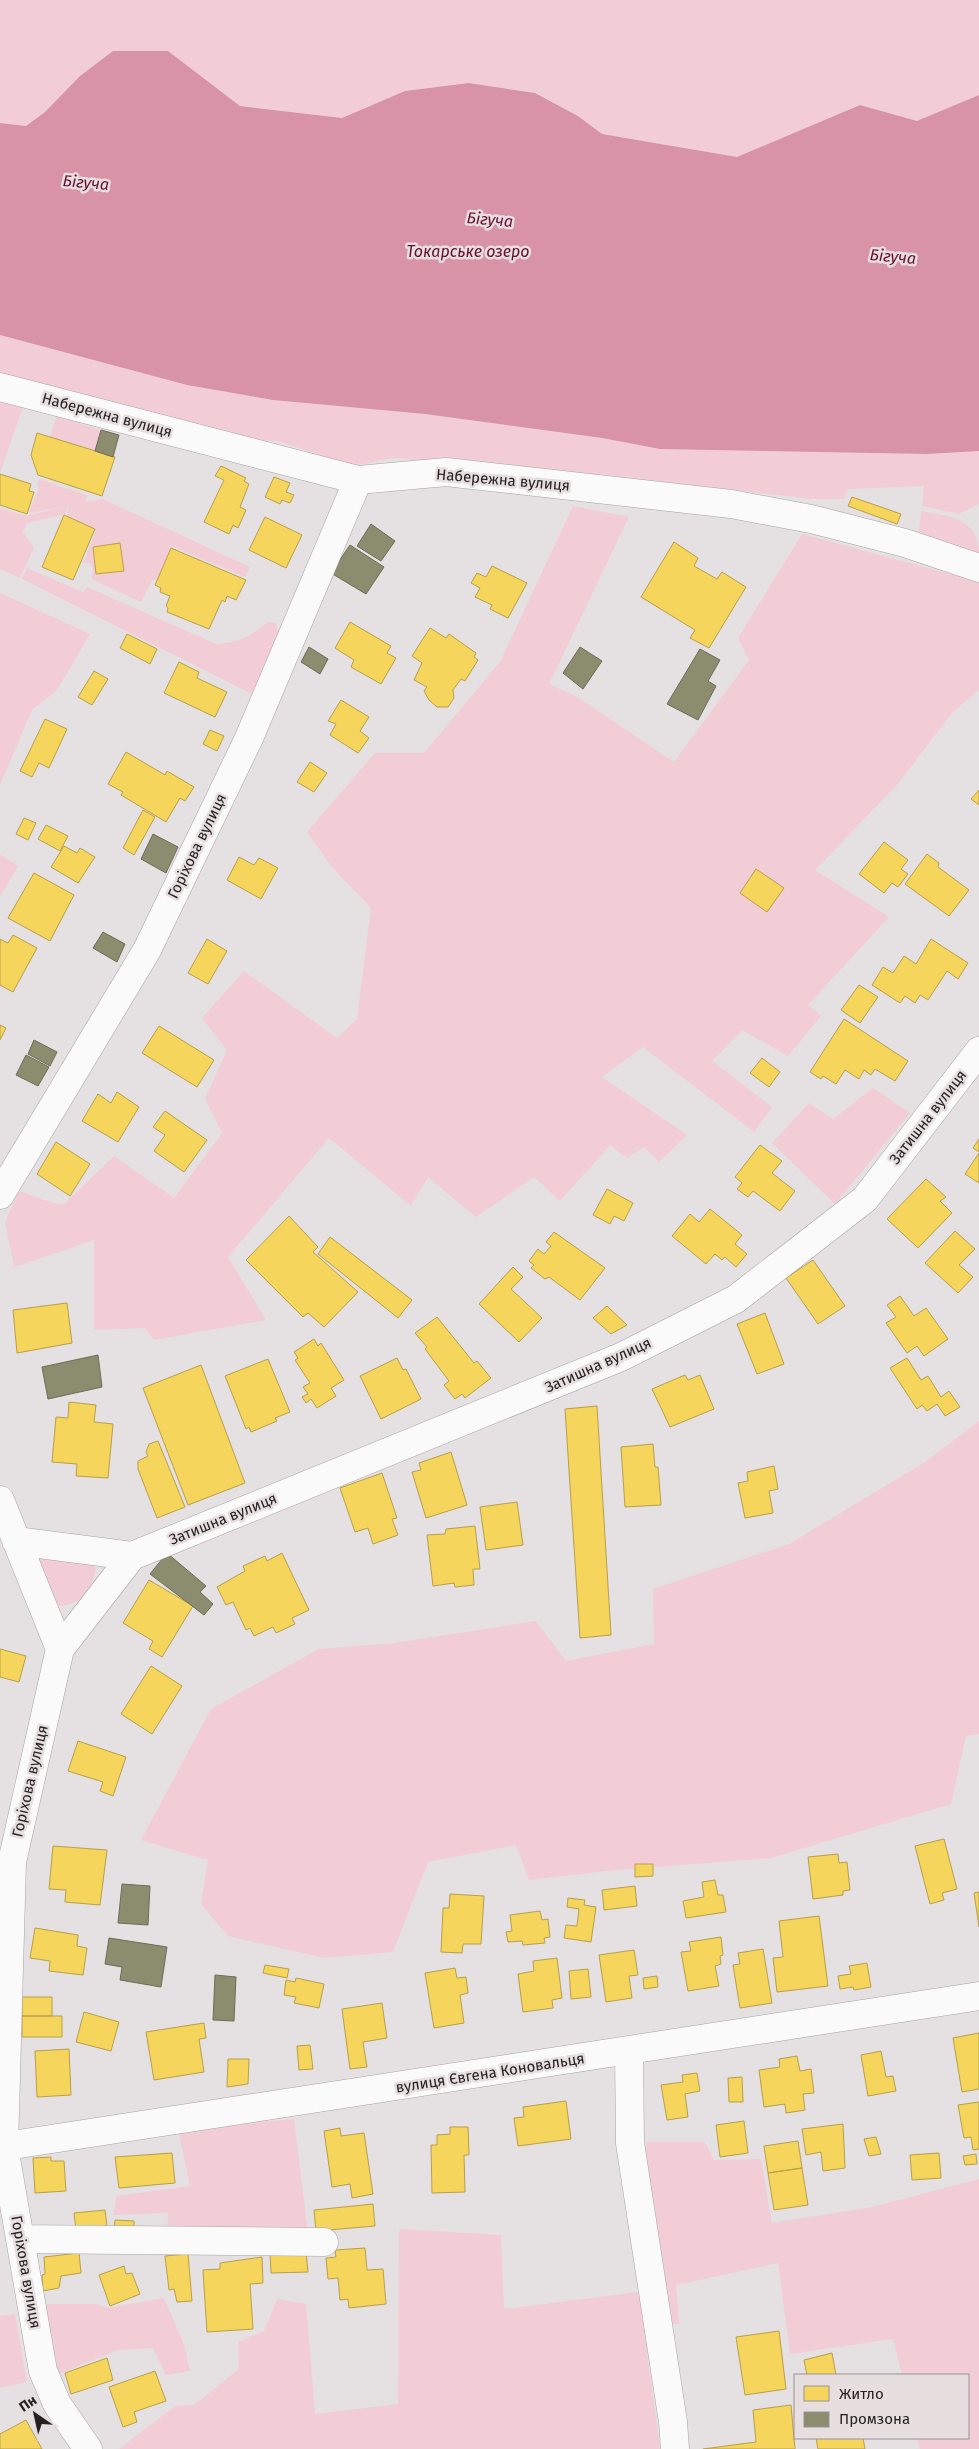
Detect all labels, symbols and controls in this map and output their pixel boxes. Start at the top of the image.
water label: Бігуча [62,171,110,194]
water label: Бігуча [466,208,514,231]
water label: Токарське озеро [406,242,530,261]
water label: Бігуча [869,245,917,268]
street label: Набережна вулиця [40,389,174,441]
street label: Набережна вулиця [435,465,571,495]
street label: Горіхова вулиця [164,791,230,901]
street label: Затишна вулиця [886,1066,970,1168]
street label: Затишна вулиця [542,1333,654,1397]
street label: Затишна вулиця [167,1489,279,1549]
street label: Горіхова вулиця [8,1723,52,1839]
street label: вулиця Євгена Коновальця [394,2049,586,2097]
street label: Горіхова вулиця [7,2214,45,2330]
legend [794,2374,969,2439]
text: Житло [839,2385,884,2403]
north arrow [10,2389,60,2439]
text: Пн [16,2392,40,2416]
text: Промзона [839,2410,910,2428]

